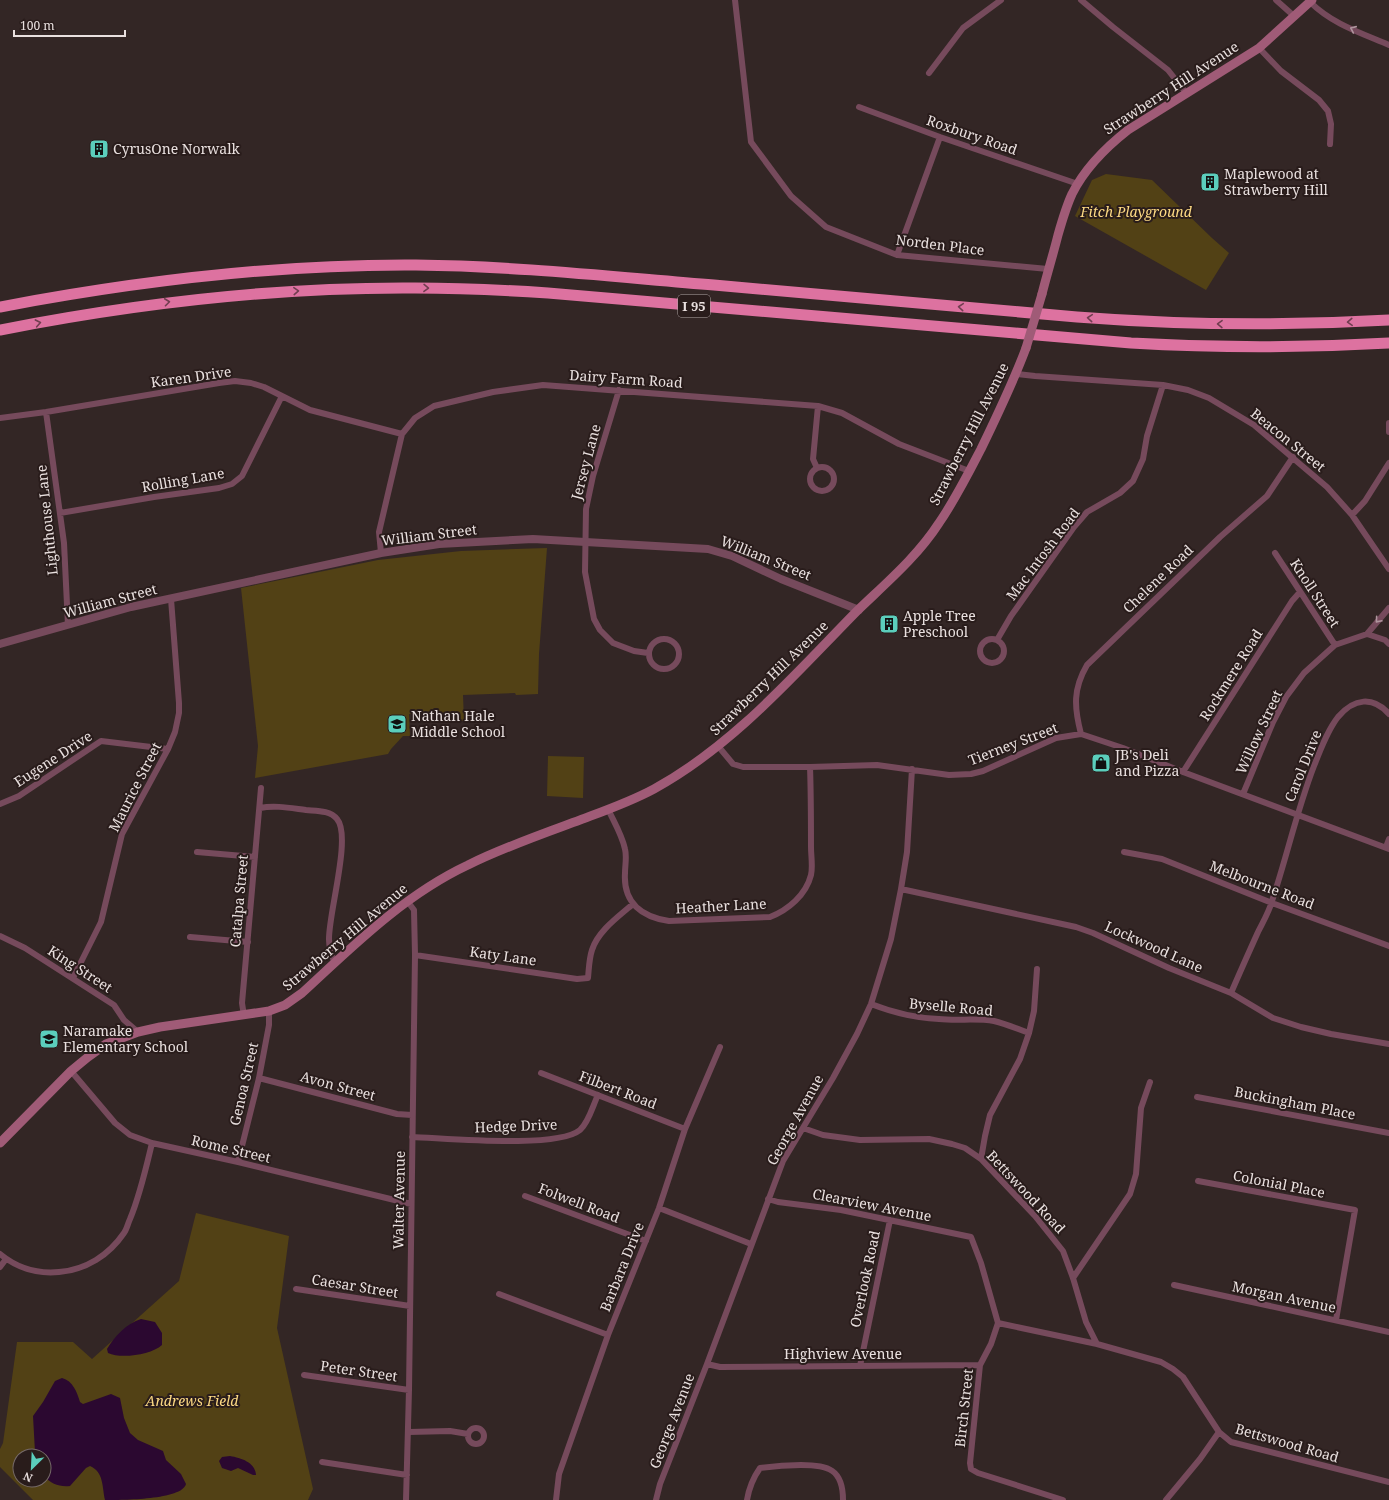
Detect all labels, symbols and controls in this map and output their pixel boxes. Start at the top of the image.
scale bar [14,12,125,38]
text: 100 m [20,17,55,34]
one-way arrow [1350,26,1358,34]
street label: Strawberry Hill Avenue [1099,37,1242,138]
street label: Roxbury Road [924,110,1020,159]
building icon: CyrusOne Norwalk [88,138,110,160]
place label: CyrusOne Norwalk [113,139,240,158]
place label: Maplewood at Strawberry Hill [1224,164,1329,199]
building icon: Maplewood at Strawberry Hill [1199,171,1221,193]
park label: Fitch Playground [1079,202,1193,221]
street label: Norden Place [895,230,985,259]
one-way arrow [423,284,429,292]
one-way arrow [293,286,299,295]
road number: I 95 [678,295,710,317]
one-way arrow [164,298,170,307]
one-way arrow [958,302,964,311]
one-way arrow [1087,314,1093,323]
one-way arrow [1347,318,1353,327]
one-way arrow [35,319,41,327]
one-way arrow [1217,320,1223,328]
street label: Strawberry Hill Avenue [924,359,1013,508]
street label: Karen Drive [149,361,233,392]
street label: Dairy Farm Road [569,365,684,392]
street label: Beacon Street [1247,404,1330,476]
street label: Jersey Lane [566,422,605,503]
street label: Rolling Lane [140,463,226,496]
street label: Lighthouse Lane [31,464,62,576]
street label: Mac Intosh Road [1002,503,1084,604]
street label: William Street [380,519,478,550]
street label: William Street [718,531,814,584]
street label: Chelene Road [1118,540,1197,617]
street label: Knoll Street [1286,555,1345,631]
street label: William Street [61,579,159,622]
place label: Apple Tree Preschool [903,606,976,641]
building icon: Apple Tree Preschool [878,613,900,635]
street label: Strawberry Hill Avenue [705,616,832,739]
one-way arrow [1375,616,1382,623]
street label: Rockmere Road [1195,625,1267,724]
street label: Willow Street [1231,687,1286,777]
place label: Nathan Hale Middle School [411,706,506,741]
school or university icon: Nathan Hale Middle School [386,713,408,735]
street label: Tierney Street [965,718,1060,769]
street label: Eugene Drive [10,726,95,791]
street label: Carol Drive [1279,727,1326,805]
street label: Maurice Street [104,739,165,835]
place label: JB's Deli and Pizza [1114,745,1179,780]
shop icon: JB's Deli and Pizza [1090,752,1112,774]
street label: Catalpa Street [225,854,252,948]
street label: Melbourne Road [1207,856,1318,913]
street label: Strawberry Hill Avenue [278,879,411,995]
street label: Heather Lane [675,894,767,917]
street label: Lockwood Lane [1102,916,1206,977]
street label: King Street [44,941,116,997]
street label: Katy Lane [468,941,538,970]
street label: Byselle Road [908,993,994,1020]
place label: Naramake Elementary School [63,1021,189,1056]
school or university icon: Naramake Elementary School [38,1028,60,1050]
street label: Genoa Street [225,1040,262,1128]
street label: Avon Street [299,1066,378,1105]
street label: Filbert Road [576,1066,660,1113]
street label: George Avenue [762,1071,827,1168]
street label: Buckingham Place [1233,1081,1357,1124]
street label: Hedge Drive [474,1115,558,1136]
street label: Rome Street [190,1130,273,1167]
street label: Bettswood Road [983,1146,1070,1238]
street label: Walter Avenue [388,1151,409,1249]
street label: Colonial Place [1231,1165,1327,1202]
street label: Folwell Road [536,1178,623,1227]
street label: Clearview Avenue [811,1184,933,1225]
street label: Barbara Drive [595,1219,648,1314]
street label: Overlook Road [845,1228,884,1329]
street label: Caesar Street [310,1269,400,1302]
street label: Morgan Avenue [1230,1276,1338,1317]
street label: Highview Avenue [784,1344,902,1363]
street label: Peter Street [319,1356,399,1385]
street label: Birch Street [950,1368,977,1448]
street label: George Avenue [645,1370,698,1471]
park label: Andrews Field [145,1391,239,1410]
street label: Bettswood Road [1233,1419,1342,1467]
north arrow [12,1448,52,1488]
text: N [20,1469,35,1486]

